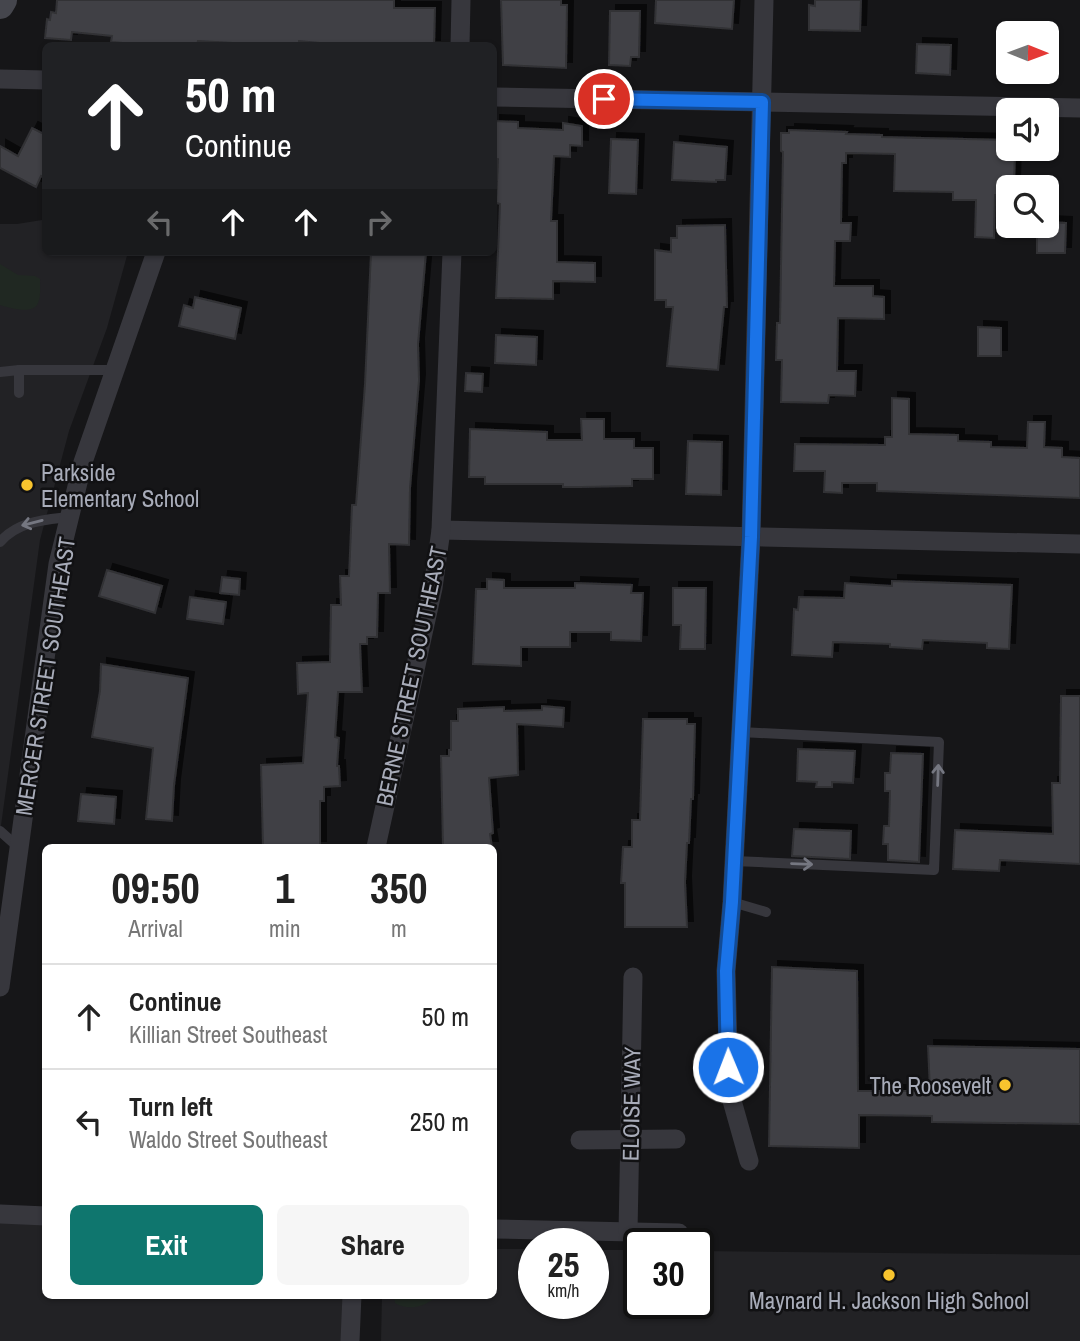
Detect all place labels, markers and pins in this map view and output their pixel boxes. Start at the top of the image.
pin [574,69,634,129]
place label: Parkside Elementary School [41,457,199,514]
marker: Parkside Elementary School [19,477,35,493]
place label: The Roosevelt [869,1070,991,1101]
marker: The Roosevelt [997,1077,1013,1093]
marker: Maynard H. Jackson High School [881,1267,897,1283]
place label: Maynard H. Jackson High School [749,1285,1029,1316]

